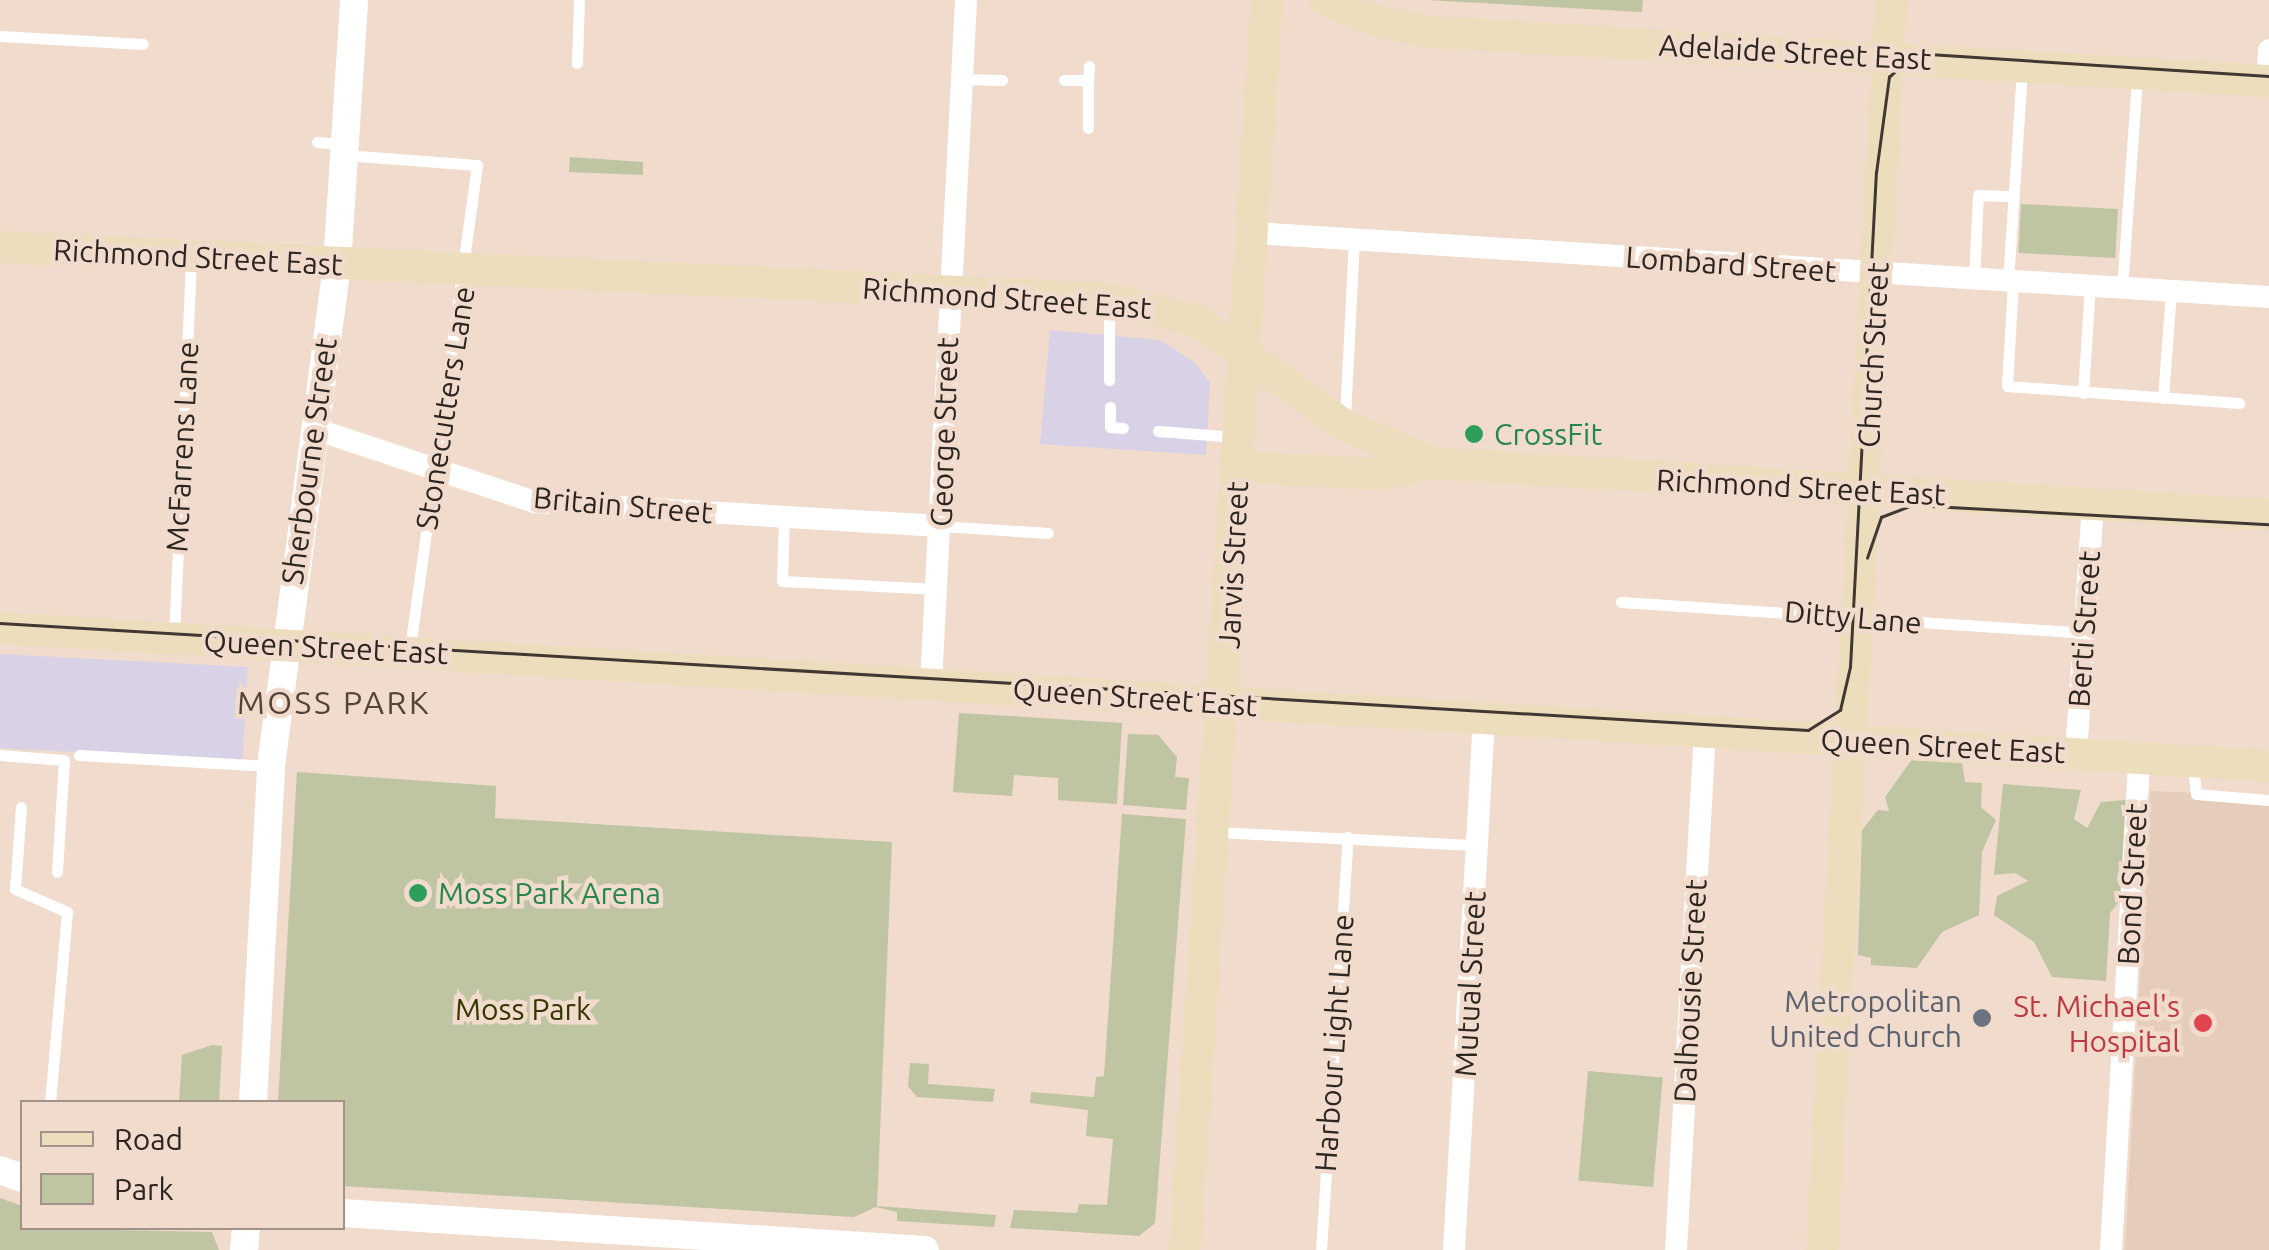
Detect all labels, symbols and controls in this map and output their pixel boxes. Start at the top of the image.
street label: Adelaide Street East [1658,27,1932,77]
street label: Richmond Street East [52,231,344,283]
street label: Lombard Street [1624,239,1838,289]
street label: Church Street [1850,261,1896,449]
street label: Richmond Street East [861,270,1153,326]
street label: Stonecutters Lane [408,284,482,532]
street label: Sherbourne Street [274,335,344,587]
street label: George Street [923,337,965,527]
street label: McFarrens Lane [159,341,205,553]
place label: CrossFit [1494,416,1602,452]
marker: CrossFit [1463,423,1485,445]
street label: Richmond Street East [1655,461,1947,513]
street label: Britain Street [532,479,714,531]
street label: Jarvis Street [1211,480,1255,650]
street label: Berti Street [2061,550,2107,708]
street label: Ditty Lane [1783,593,1923,641]
street label: Queen Street East [203,623,449,671]
street label: Queen Street East [1011,670,1259,724]
district label: MOSS PARK [237,683,431,721]
street label: Queen Street East [1820,722,2066,770]
street label: Bond Street [2110,802,2154,966]
place label: Moss Park Arena [438,875,661,911]
street label: Dalhousie Street [1666,878,1714,1104]
marker: Moss Park Arena [407,882,429,904]
street label: Mutual Street [1447,890,1493,1078]
street label: Harbour Light Lane [1307,913,1361,1173]
place label: Metropolitan United Church [1769,983,1962,1054]
place label: St. Michael's Hospital [2013,988,2180,1058]
park label: Moss Park [455,991,591,1027]
marker: Metropolitan United Church [1971,1007,1993,1029]
marker: St. Michael's Hospital [2190,1010,2216,1036]
legend [20,1100,345,1230]
text: Road [114,1122,183,1156]
text: Park [114,1172,174,1206]

